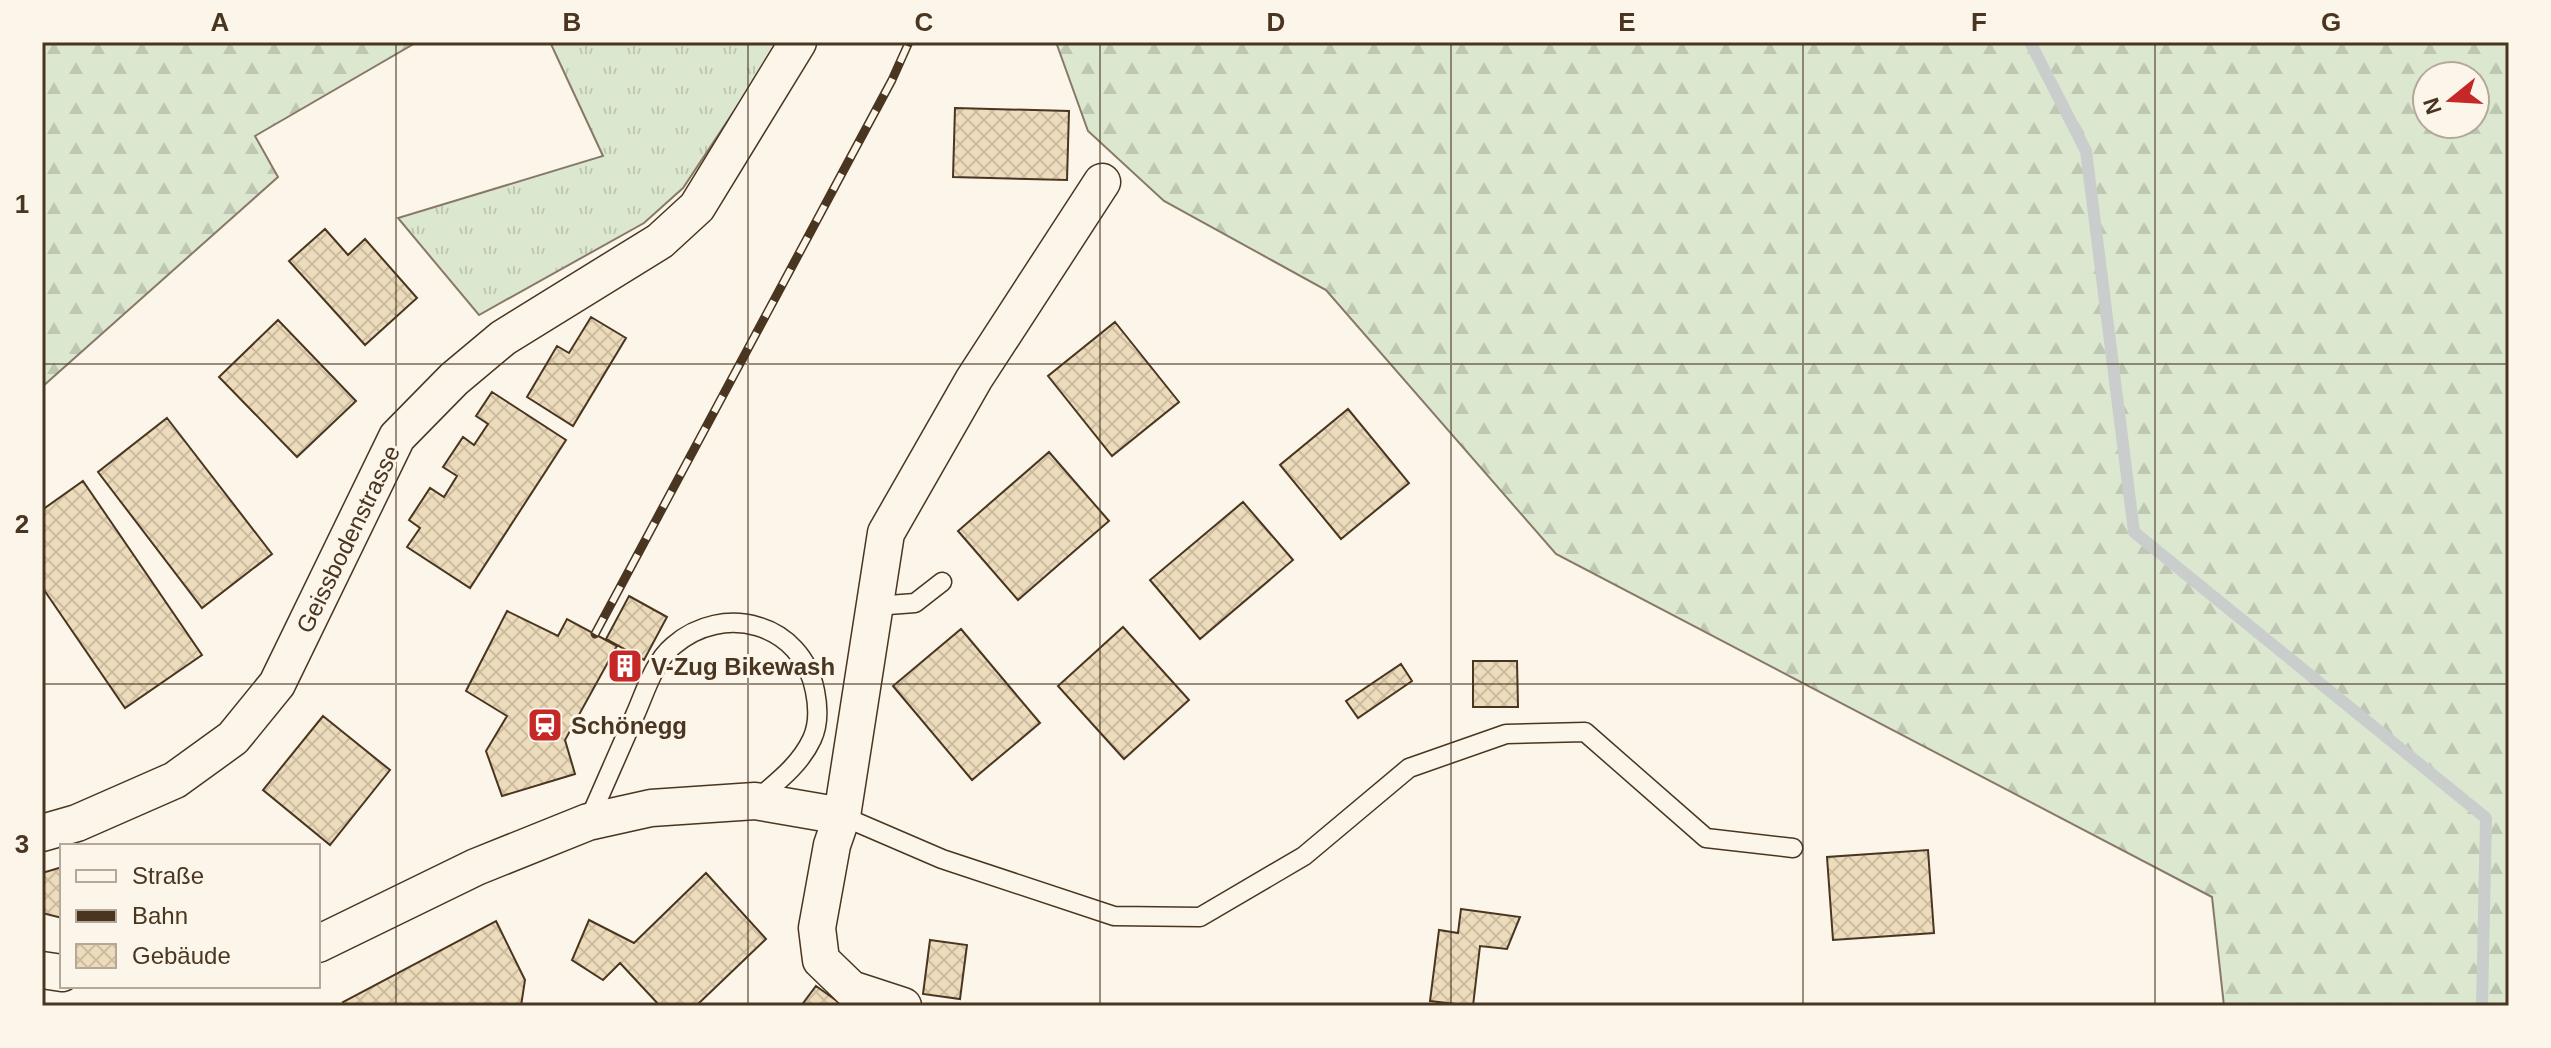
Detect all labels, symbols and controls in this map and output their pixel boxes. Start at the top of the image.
text: A [211,7,230,37]
text: B [563,7,581,37]
text: C [915,7,934,37]
text: D [1267,7,1285,37]
text: E [1618,7,1636,37]
text: F [1971,7,1987,37]
text: G [2321,7,2341,37]
north arrow [2411,60,2491,140]
text: N [2418,95,2447,117]
text: 1 [15,189,29,219]
street label: Geissbodenstrasse [291,441,405,637]
text: 2 [15,509,29,539]
building icon: V-Zug Bikewash [606,647,644,685]
place label: V-Zug Bikewash [651,653,835,680]
station icon: Schönegg [526,706,564,744]
place label: Schönegg [571,712,687,739]
text: 3 [15,829,29,859]
legend [60,844,320,988]
text: Straße [132,862,204,889]
text: Bahn [132,902,188,929]
text: Gebäude [132,942,231,969]

